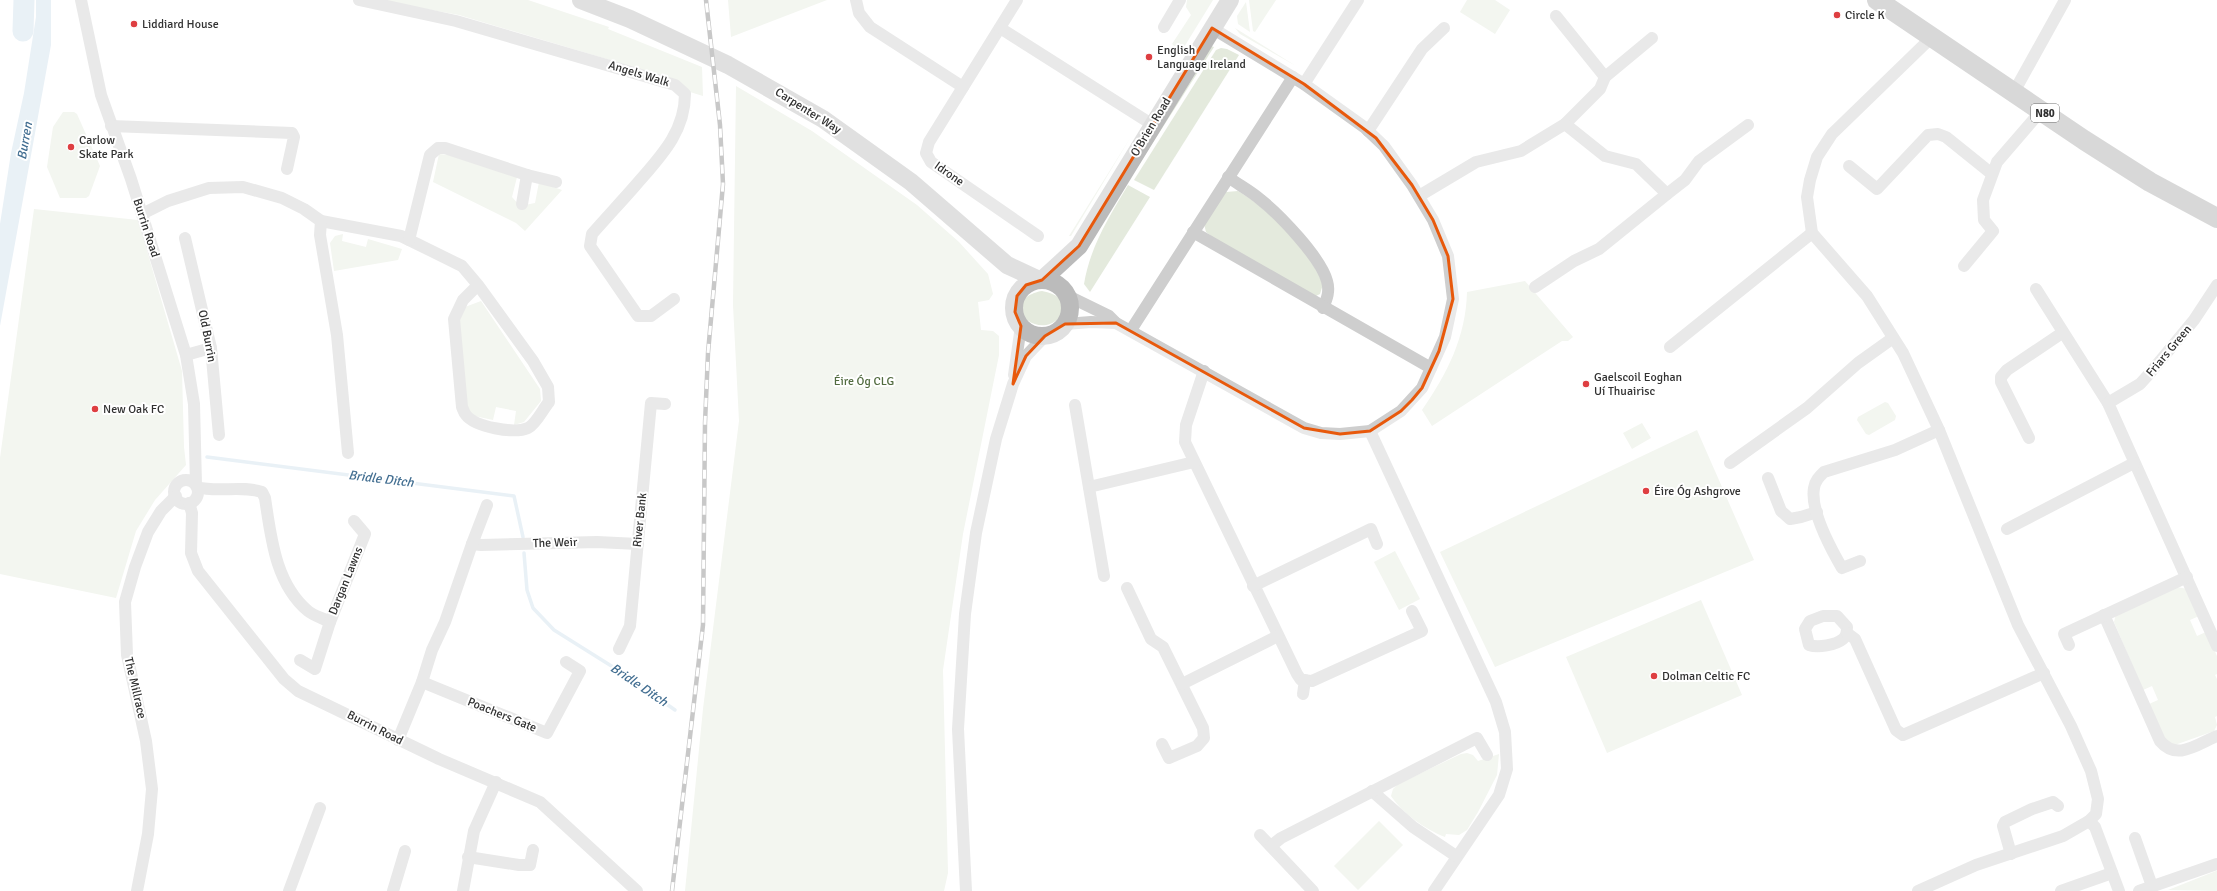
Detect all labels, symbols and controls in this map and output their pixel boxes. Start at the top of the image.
place label: Circle K [1845,8,1885,23]
marker: Circle K [1832,10,1842,20]
place label: Liddiard House [142,17,219,32]
marker: Liddiard House [129,19,139,29]
place label: English Language Ireland [1157,43,1246,72]
marker: English Language Ireland [1144,52,1154,62]
street label: Angels Walk [607,58,671,90]
street label: Carpenter Way [772,85,844,137]
street label: O'Brien Road [1128,95,1174,159]
road number: N80 [2031,104,2059,122]
water label: Burren [14,120,36,161]
place label: Carlow Skate Park [79,133,133,162]
marker: Carlow Skate Park [66,142,76,152]
street label: Idrone [931,158,967,190]
street label: Burrin Road [129,197,163,259]
street label: Old Burrin [195,309,219,363]
street label: Friars Green [2143,322,2195,380]
place label: Gaelscoil Eoghan Uí Thuairisc [1594,370,1682,399]
park label: Éire Óg CLG [834,374,894,389]
marker: Gaelscoil Eoghan Uí Thuairisc [1581,379,1591,389]
place label: New Oak FC [103,402,164,417]
marker: New Oak FC [90,404,100,414]
water label: Bridle Ditch [347,467,415,491]
place label: Éire Óg Ashgrove [1654,484,1741,499]
marker: Éire Óg Ashgrove [1641,486,1651,496]
street label: River Bank [630,492,650,548]
street label: The Weir [533,535,578,551]
street label: Dargan Lawns [326,545,366,617]
street label: The Millrace [121,656,149,720]
water label: Bridle Ditch [607,660,671,711]
place label: Dolman Celtic FC [1662,669,1750,684]
marker: Dolman Celtic FC [1649,671,1659,681]
street label: Poachers Gate [465,694,539,736]
street label: Burrin Road [344,707,406,749]

